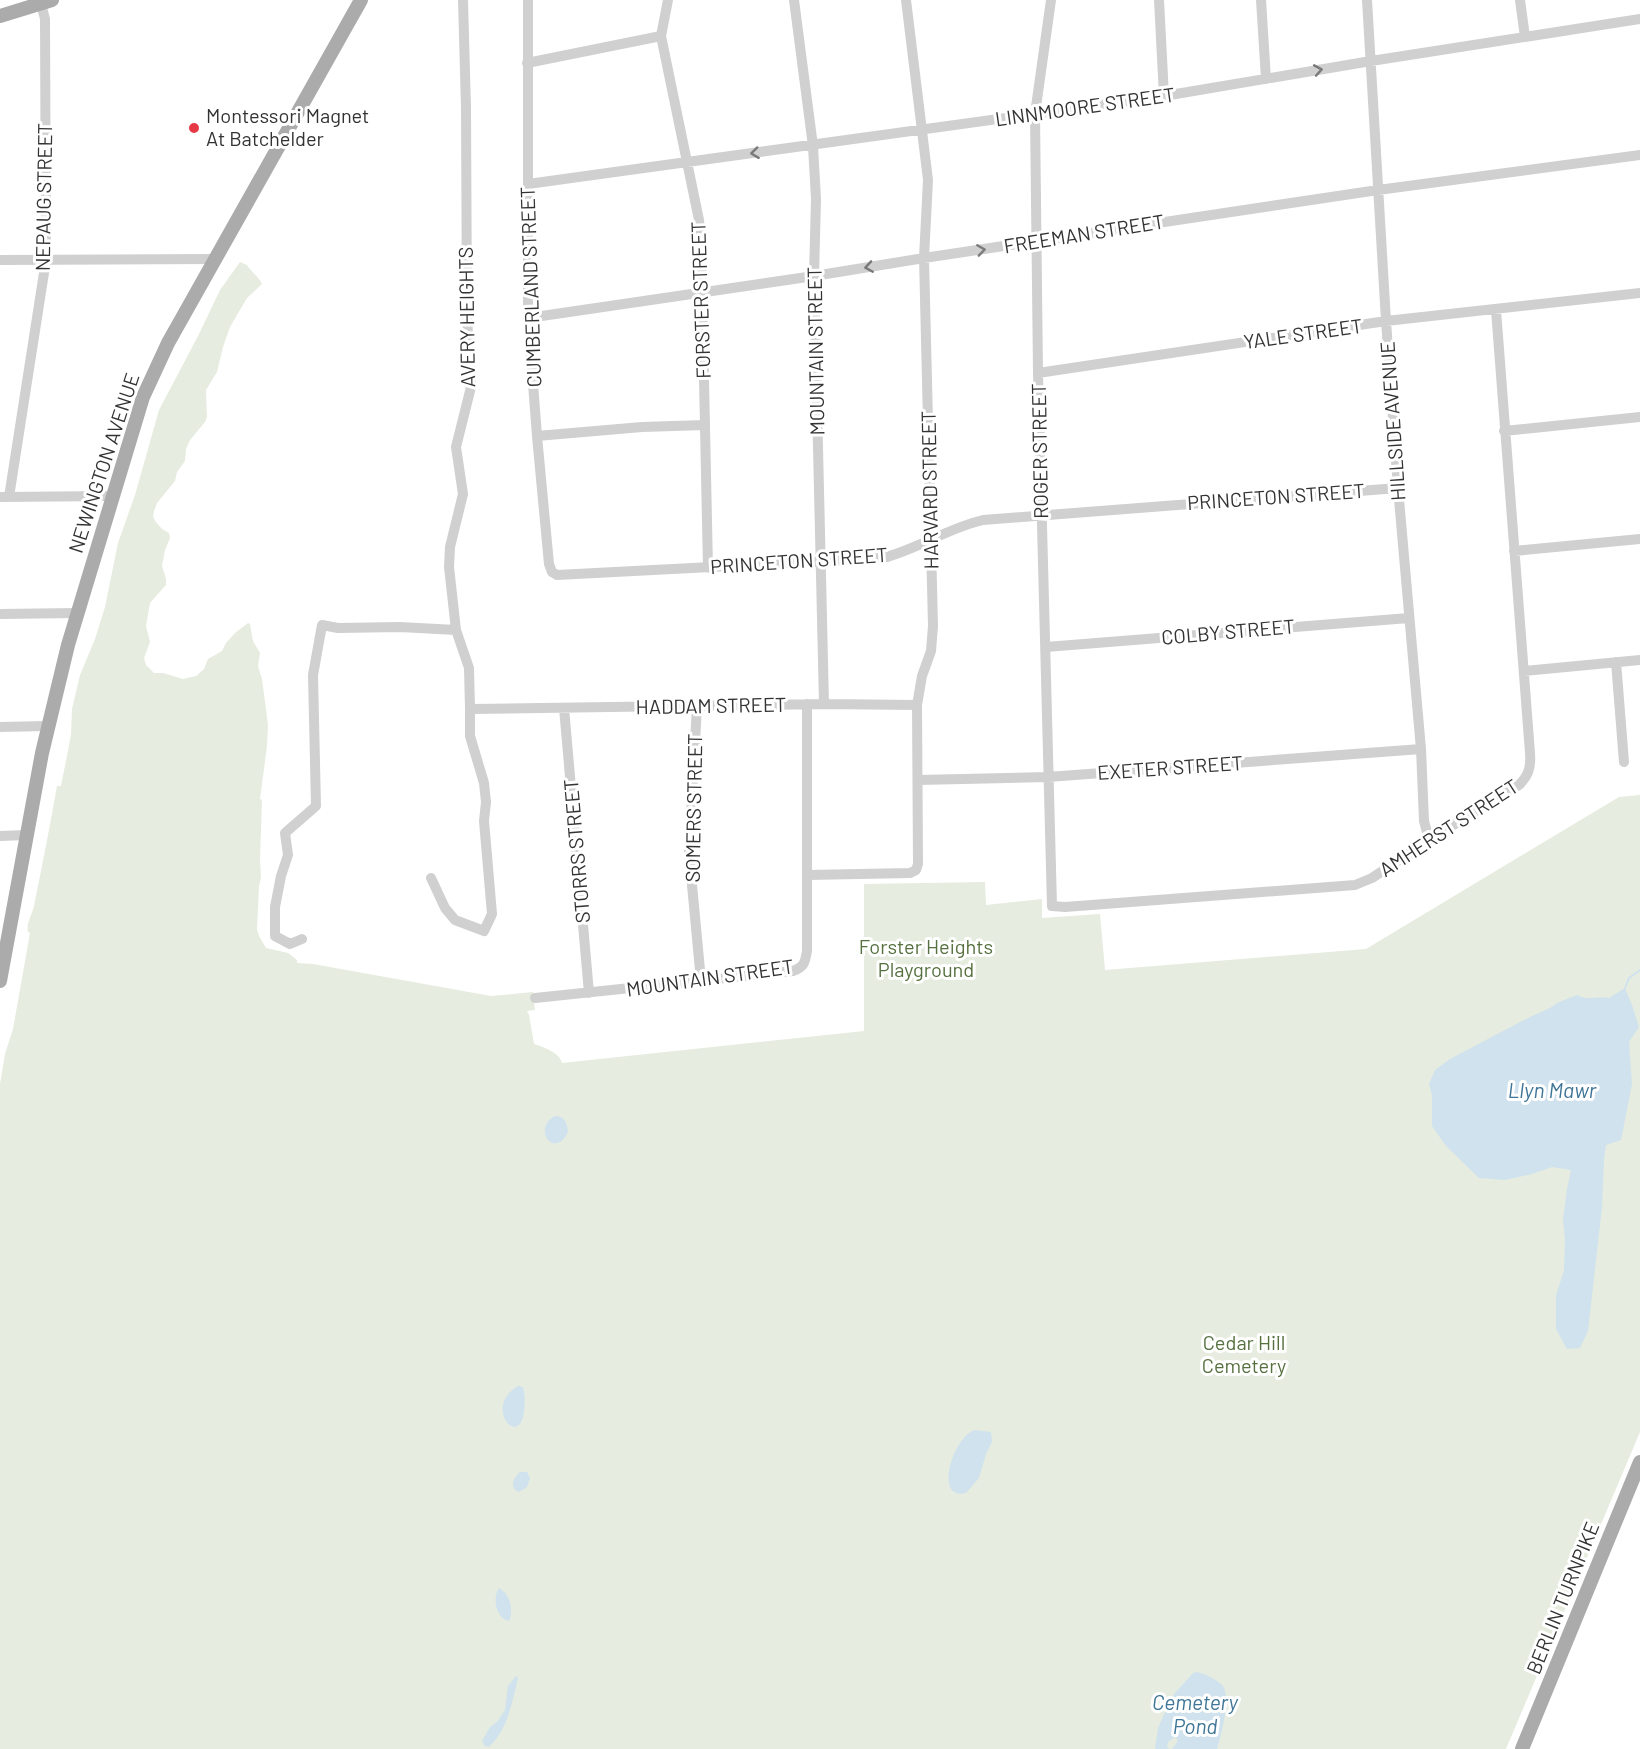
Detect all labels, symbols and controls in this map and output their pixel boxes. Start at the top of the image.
one-way arrow [1313,64,1323,77]
street label: LINNMOORE STREET [993,82,1176,131]
place label: Montessori Magnet At Batchelder [206,103,369,150]
marker: Montessori Magnet At Batchelder [187,121,201,135]
street label: NEPAUG STREET [30,123,56,271]
one-way arrow [750,146,759,159]
street label: CUMBERLAND STREET [515,186,545,388]
street label: FREEMAN STREET [1002,208,1166,258]
street label: FORSTER STREET [685,221,715,379]
one-way arrow [976,244,985,256]
street label: AVERY HEIGHTS [453,246,479,388]
one-way arrow [864,260,874,273]
street label: MOUNTAIN STREET [802,266,828,436]
street label: YALE STREET [1242,313,1364,353]
street label: HILLSIDE AVENUE [1374,341,1410,502]
street label: NEWINGTON AVENUE [63,370,143,556]
street label: ROGER STREET [1026,383,1052,519]
street label: HARVARD STREET [916,411,942,569]
street label: PRINCETON STREET [1186,478,1365,514]
street label: PRINCETON STREET [709,542,888,578]
street label: COLBY STREET [1160,613,1296,649]
street label: HADDAM STREET [636,692,786,718]
street label: SOMERS STREET [680,733,706,883]
street label: EXETER STREET [1096,750,1244,784]
street label: AMHERST STREET [1374,773,1522,881]
street label: STORRS STREET [558,778,594,924]
park label: Forster Heights Playground [859,934,993,981]
street label: MOUNTAIN STREET [625,953,795,1001]
water label: Llyn Mawr [1508,1077,1597,1102]
park label: Cedar Hill Cemetery [1202,1330,1286,1377]
street label: BERLIN TURNPIKE [1521,1518,1604,1677]
water label: Cemetery Pond [1152,1689,1239,1738]

